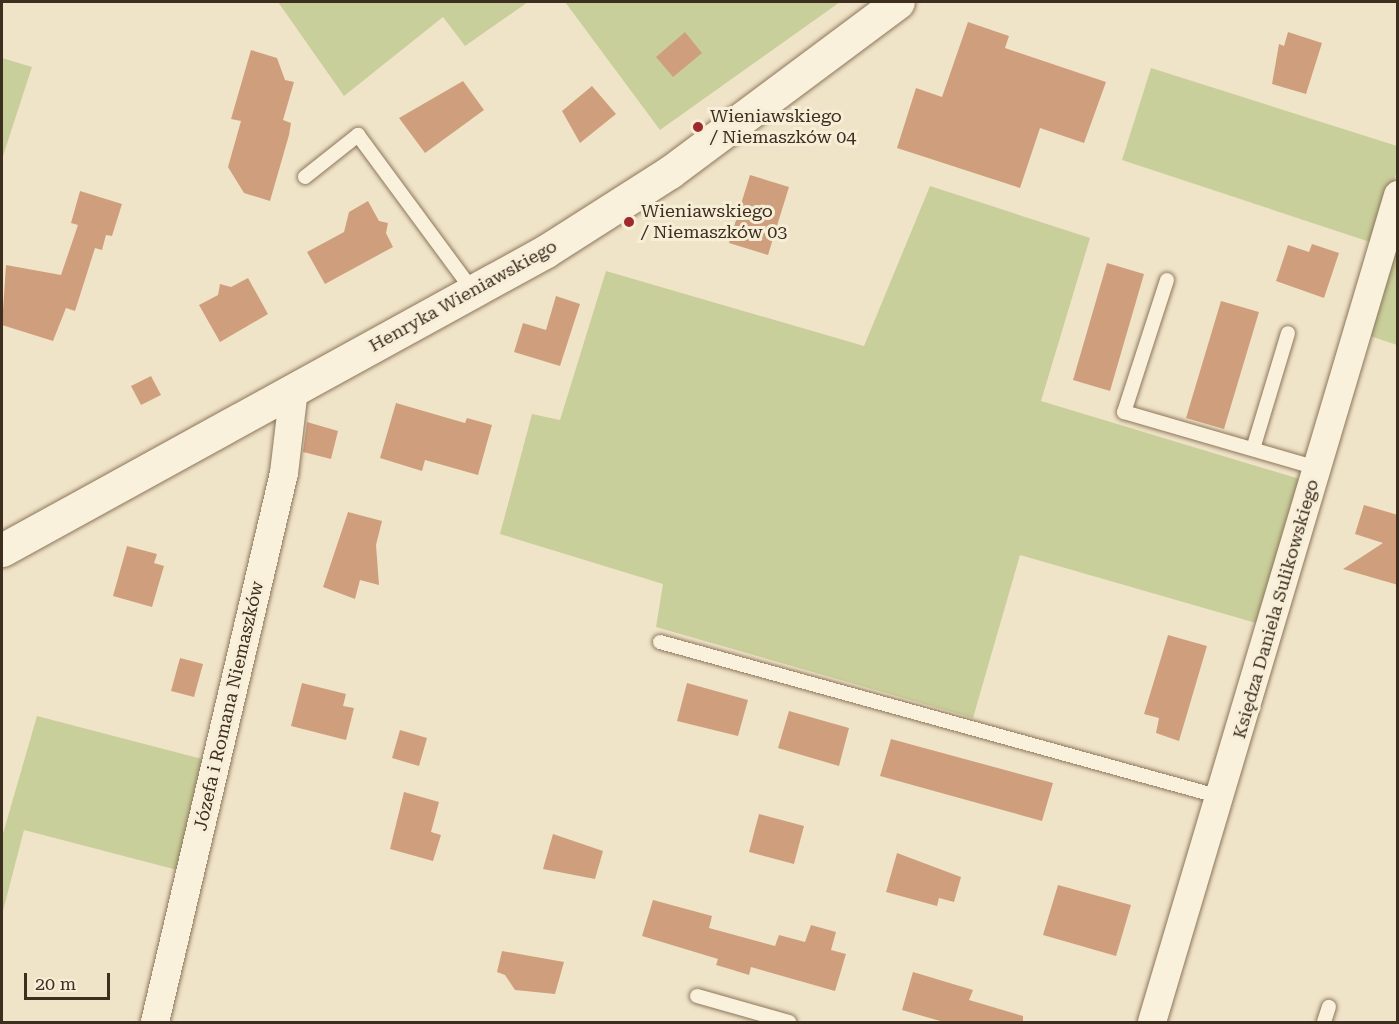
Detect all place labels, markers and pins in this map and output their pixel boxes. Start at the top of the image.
place label: Wieniawskiego / Niemaszków 04 [710,106,856,148]
marker: Wieniawskiego / Niemaszków 04 [691,120,705,134]
place label: Wieniawskiego / Niemaszków 03 [641,201,787,244]
marker: Wieniawskiego / Niemaszków 03 [622,215,636,229]

